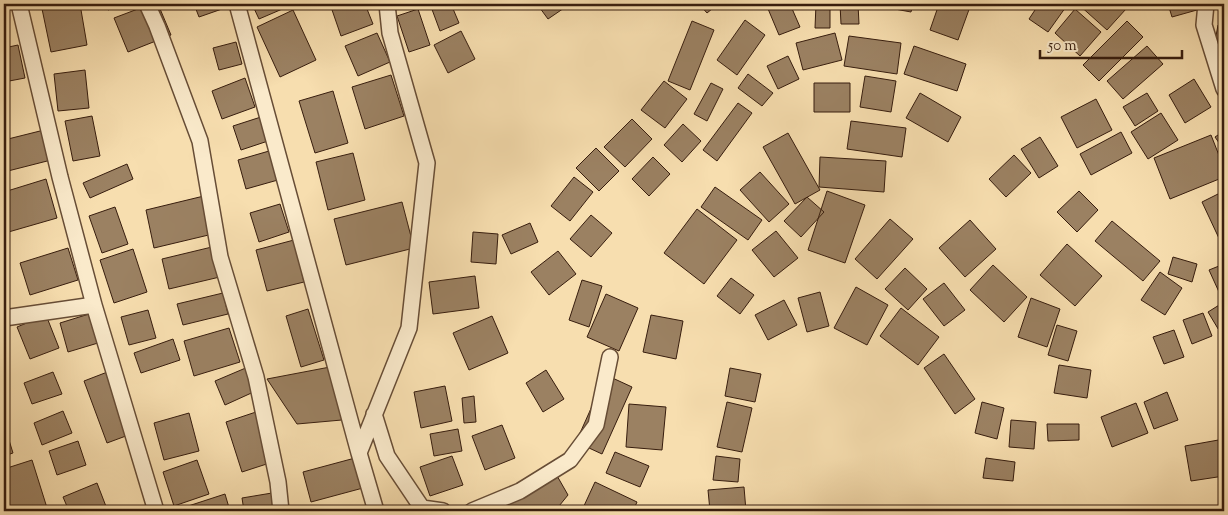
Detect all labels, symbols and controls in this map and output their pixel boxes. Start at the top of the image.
scale bar [1040,28,1183,60]
text: 50 m [1047,36,1077,57]

